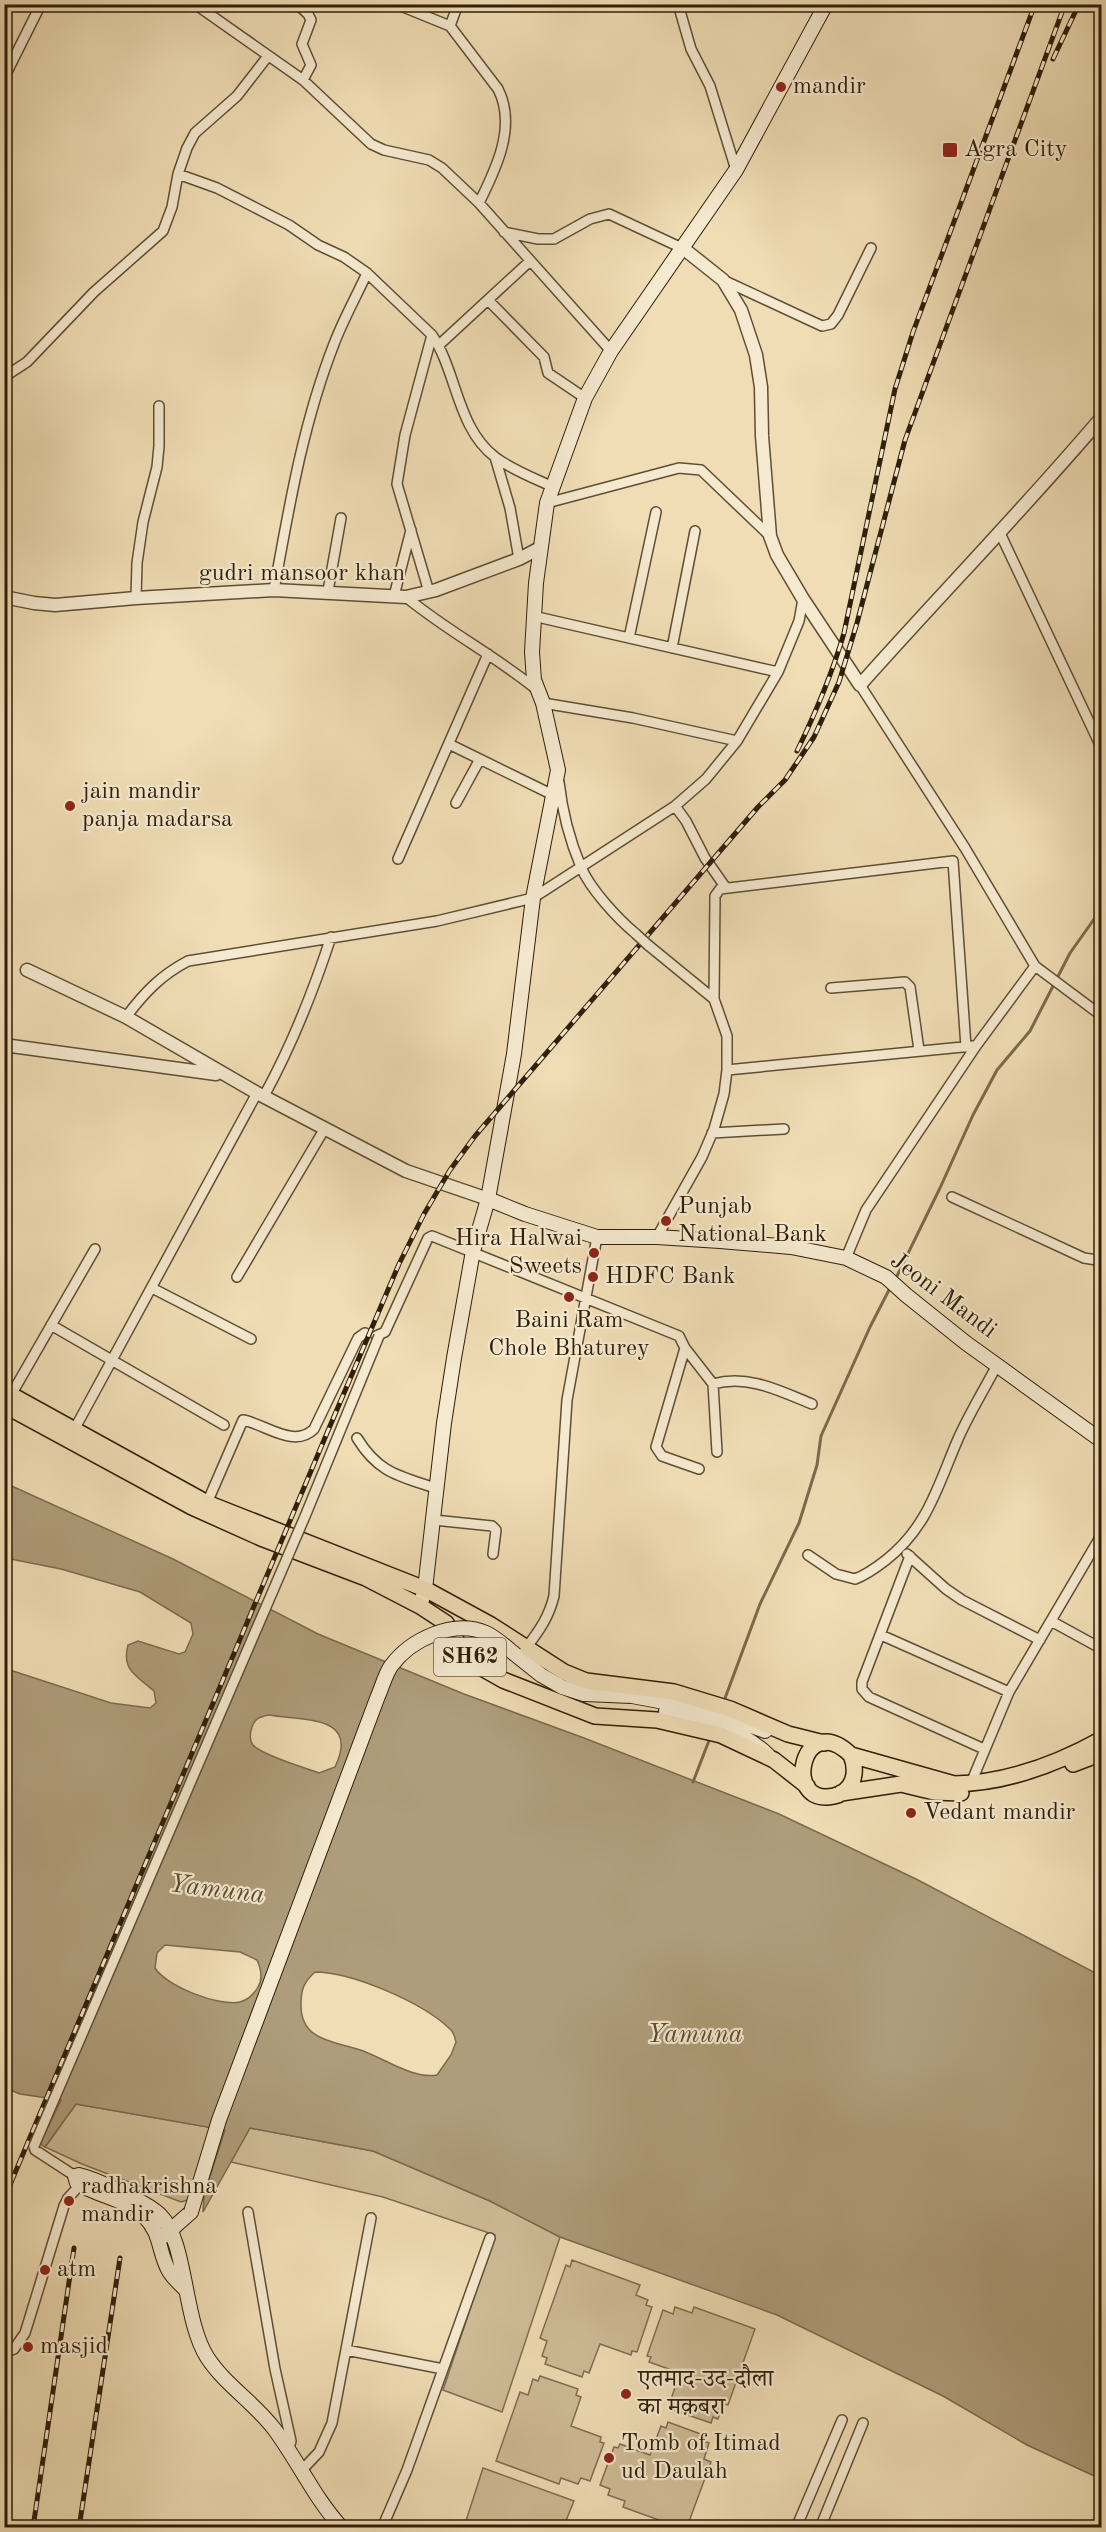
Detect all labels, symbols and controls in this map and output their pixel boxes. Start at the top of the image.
place label: mandir [793,75,866,99]
marker: mandir [774,80,788,94]
place label: Agra City [964,138,1068,162]
marker: Agra City [941,141,959,159]
street label: gudri mansoor khan [199,562,405,586]
place label: jain mandir panja madarsa [81,780,233,832]
marker: jain mandir panja madarsa [63,799,77,813]
place label: Punjab National Bank [678,1195,827,1247]
marker: Punjab National Bank [659,1214,673,1228]
place label: Hira Halwai Sweets [455,1227,582,1279]
marker: Hira Halwai Sweets [587,1246,601,1260]
street label: Jeoni Mandi [885,1249,1001,1343]
place label: HDFC Bank [605,1265,736,1289]
marker: HDFC Bank [586,1270,600,1284]
marker: Baini Ram Chole Bhaturey [562,1290,576,1304]
place label: Baini Ram Chole Bhaturey [488,1309,650,1361]
road number: SH62 [434,1638,506,1676]
place label: Vedant mandir [923,1801,1076,1825]
marker: Vedant mandir [904,1806,918,1820]
water label: Yamuna [168,1871,266,1909]
water label: Yamuna [647,2022,743,2048]
place label: radhakrishna mandir [81,2175,217,2227]
marker: radhakrishna mandir [62,2194,76,2208]
place label: atm [57,2258,96,2282]
marker: atm [38,2263,52,2277]
place label: masjid [40,2335,108,2359]
marker: masjid [21,2340,35,2354]
place label: एतमाद-उद-दौला का मक़बरा [637,2364,774,2420]
marker: एतमाद-उद-दौला का मक़बरा [619,2387,633,2401]
place label: Tomb of Itimad ud Daulah [621,2432,781,2484]
marker: Tomb of Itimad ud Daulah [602,2451,616,2465]

